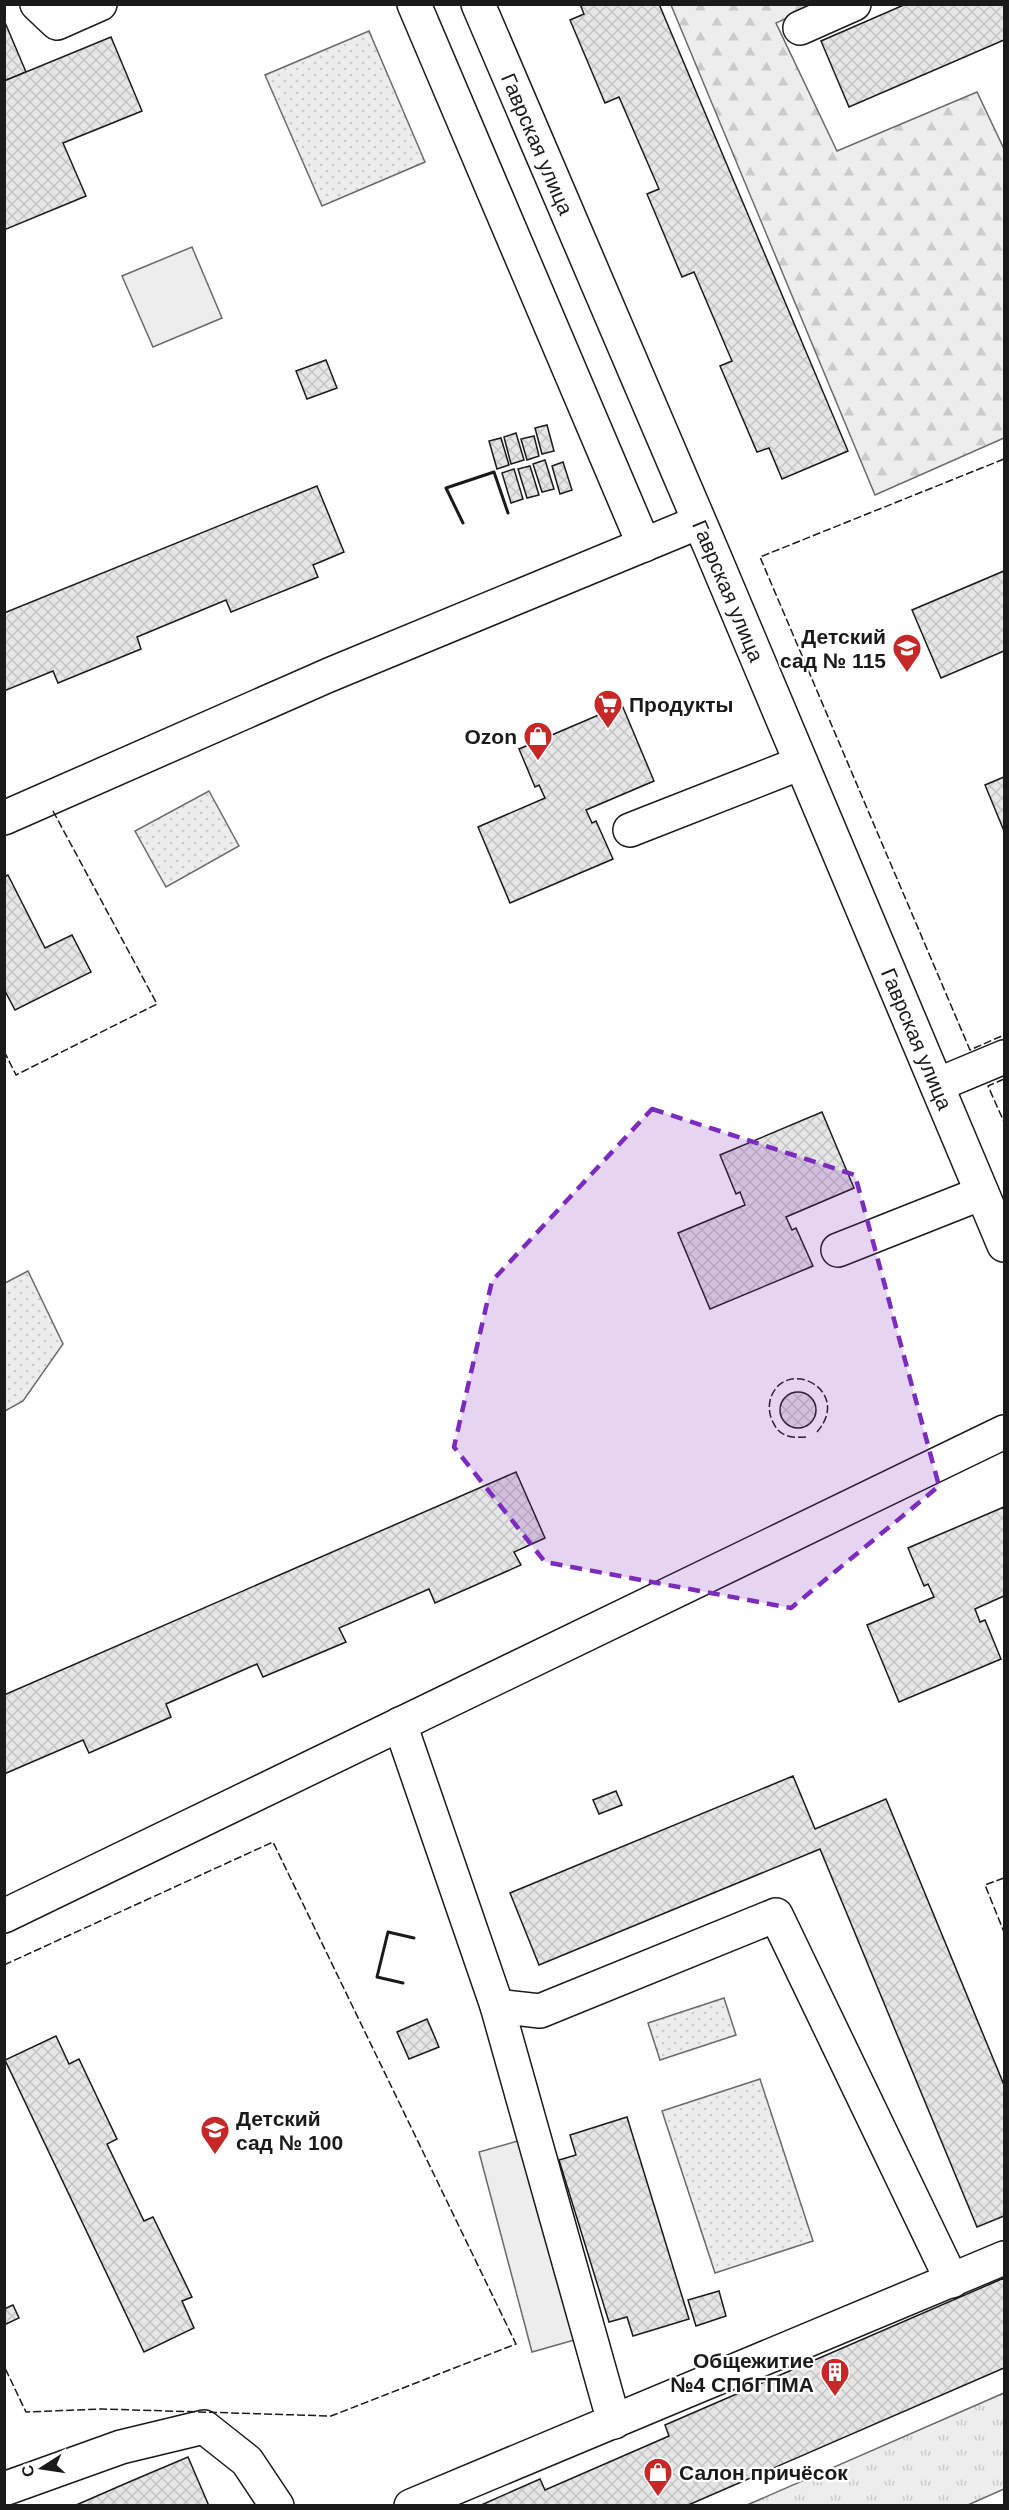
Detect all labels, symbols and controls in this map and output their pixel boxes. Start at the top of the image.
street label: Гаврская улица [497,70,578,218]
street label: Гаврская улица [689,516,769,665]
place label: Детский сад № 115 [780,625,886,672]
school or university icon: Детский сад № 115 [891,632,923,674]
supermarket icon: Продукты [592,688,624,730]
place label: Продукты [629,693,733,716]
shop icon: Ozon [522,720,554,762]
place label: Ozon [465,725,517,748]
street label: Гаврская улица [877,964,957,1113]
place label: Детский сад № 100 [236,2107,343,2154]
school or university icon: Детский сад № 100 [199,2114,231,2156]
place label: Общежитие №4 СПбГПМА [670,2349,814,2396]
building icon: Общежитие №4 СПбГПМА [819,2356,851,2398]
north arrow [12,2438,72,2498]
shop icon: Салон причёсок [642,2456,674,2498]
place label: Салон причёсок [679,2461,848,2484]
text: С [18,2463,37,2478]

